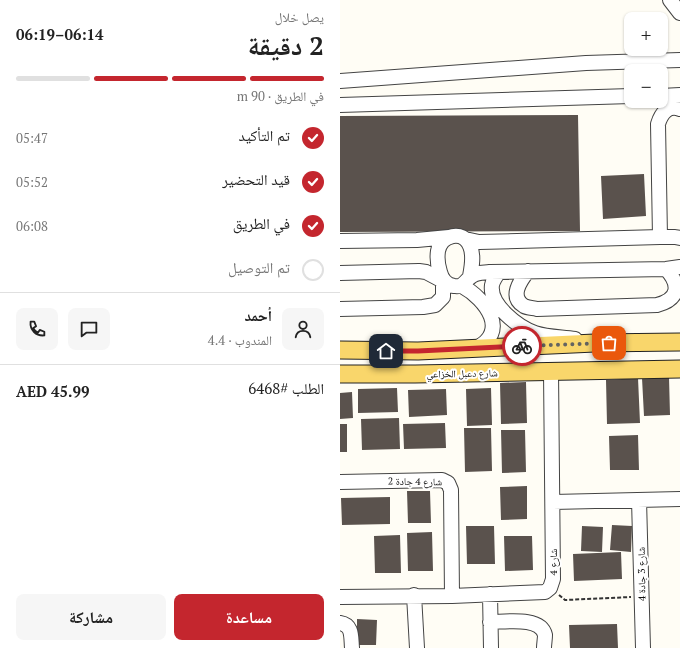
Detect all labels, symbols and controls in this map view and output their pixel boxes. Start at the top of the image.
text: يصل خلال [275,8,324,26]
map controls [624,12,668,108]
button: + [624,12,668,56]
text: 06:14–06:19 [16,24,103,44]
text: 2 دقيقة [248,28,324,62]
button: − [624,64,668,108]
text: في الطريق · 90 m [237,87,324,105]
text: تم التأكيد [239,125,290,145]
icon: check [302,127,324,149]
text: 05:47 [16,129,48,147]
text: قيد التحضير [222,169,290,189]
icon: check [302,171,324,193]
text: 05:52 [16,173,48,191]
text: في الطريق [233,213,290,233]
icon: check [302,215,324,237]
text: 06:08 [16,217,48,235]
text: تم التوصيل [228,257,290,277]
text: أحمد [245,305,272,325]
button: phone [16,308,58,350]
button: chat [68,308,110,350]
button: person [282,308,324,350]
courier [502,326,542,366]
pin [592,326,626,360]
text: المندوب · 4.4 [208,331,272,349]
icon: bag [598,332,620,354]
pin [369,334,403,368]
icon: bike [511,335,533,357]
icon: home [375,340,397,362]
street label: شارع دعبل الخزاعي [426,366,498,382]
text: الطلب #6468 [248,378,324,398]
text: AED 45.99 [16,381,89,401]
street label: شارع 4 جادة 2 [388,475,443,488]
street label: شارع 3 جادة 4 [635,546,648,601]
street label: شارع 4 [547,548,560,575]
button: مشاركة [16,594,166,640]
button: مساعدة [174,594,324,640]

